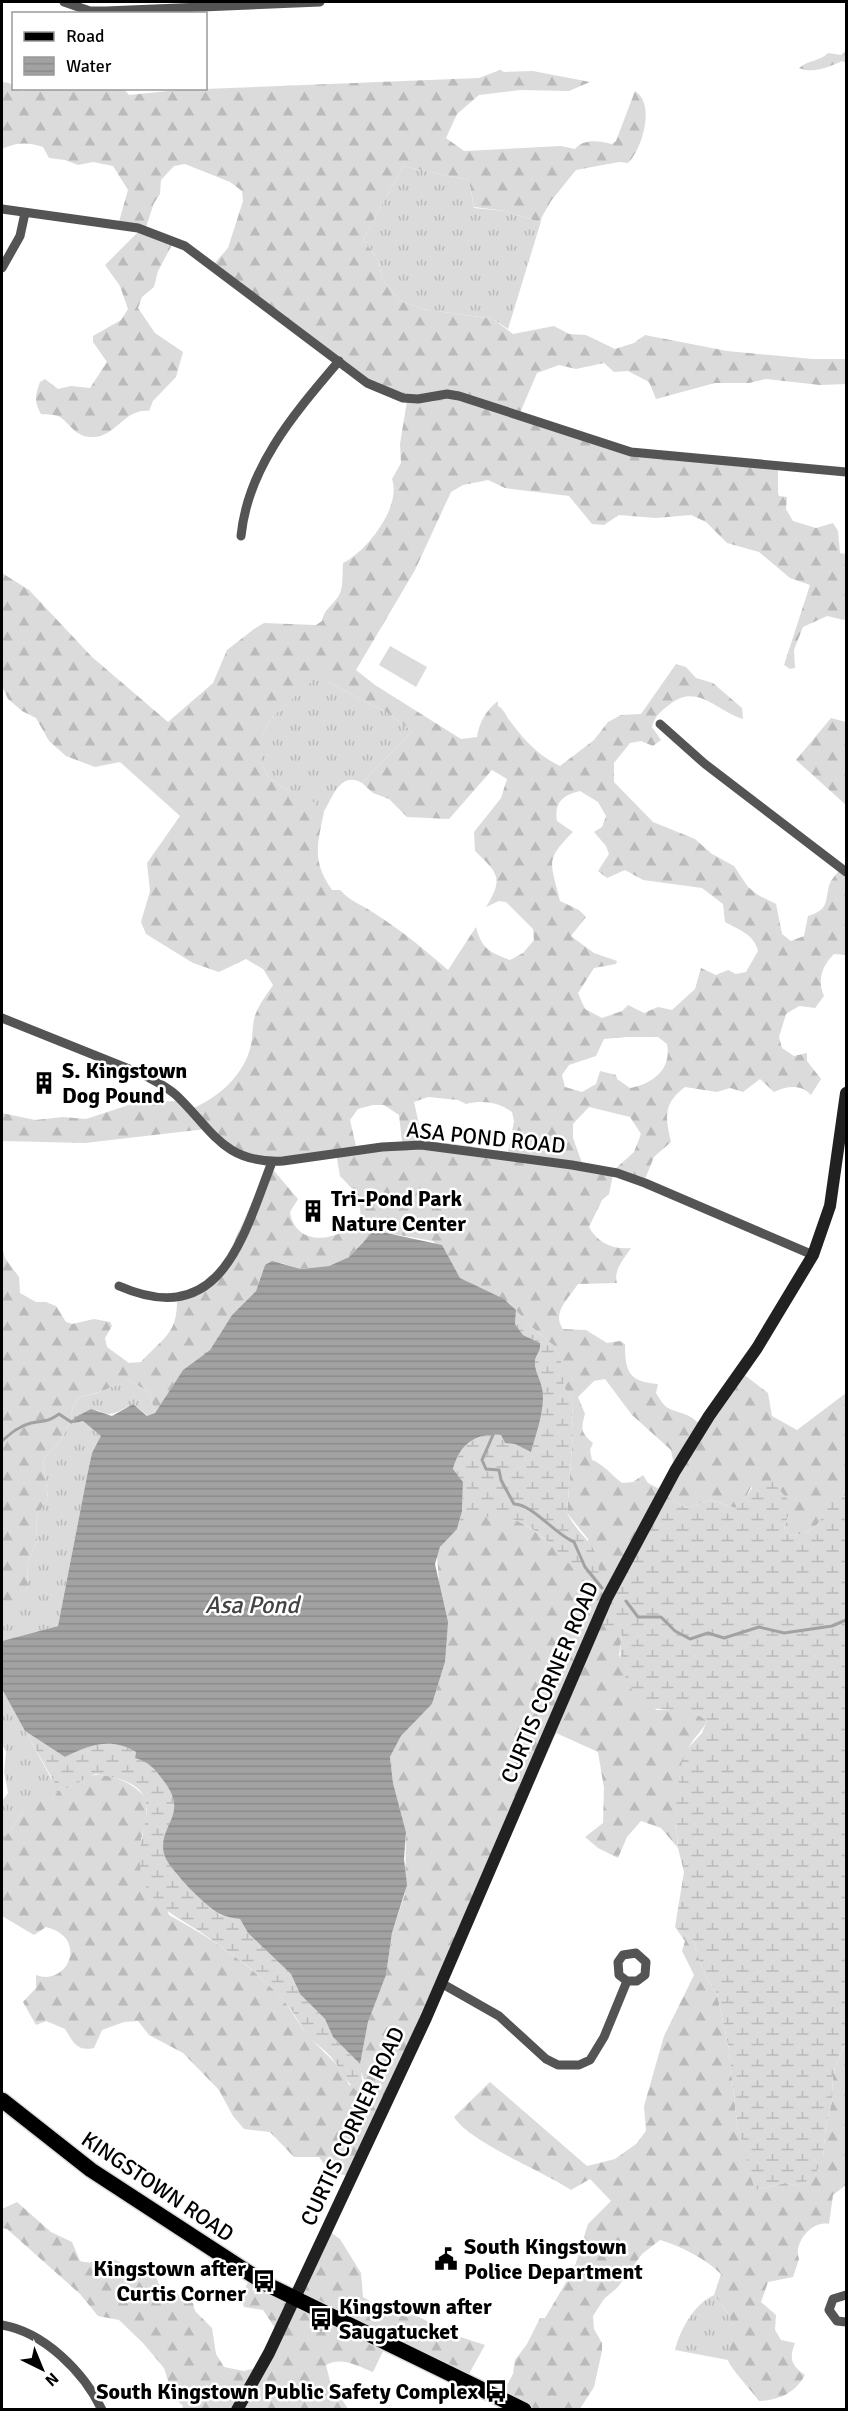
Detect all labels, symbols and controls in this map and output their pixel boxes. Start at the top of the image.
legend [12,12,207,90]
text: Road [66,25,105,47]
text: Water [66,55,112,77]
place label: S. Kingstown Dog Pound [62,1057,187,1109]
building icon: S. Kingstown Dog Pound [31,1070,57,1096]
street label: ASA POND ROAD [405,1116,567,1159]
place label: Tri-Pond Park Nature Center [331,1185,466,1237]
building icon: Tri-Pond Park Nature Center [300,1198,326,1224]
street label: CURTIS CORNER ROAD [495,1577,604,1787]
water label: Asa Pond [205,1590,302,1620]
street label: CURTIS CORNER ROAD [295,2022,410,2230]
street label: KINGSTOWN ROAD [76,2125,239,2247]
place label: South Kingstown Police Department [464,2233,643,2285]
public building icon: South Kingstown Police Department [433,2246,459,2272]
place label: Kingstown after Curtis Corner [93,2255,246,2307]
bus stop icon: Kingstown after Curtis Corner [251,2268,277,2294]
place label: Kingstown after Saugatucket [339,2293,492,2345]
bus stop icon: Kingstown after Saugatucket [308,2306,334,2332]
north arrow [12,2339,72,2399]
text: N [41,2368,62,2390]
place label: South Kingstown Public Safety Complex [96,2378,478,2405]
bus stop icon: South Kingstown Public Safety Complex [483,2378,509,2404]

